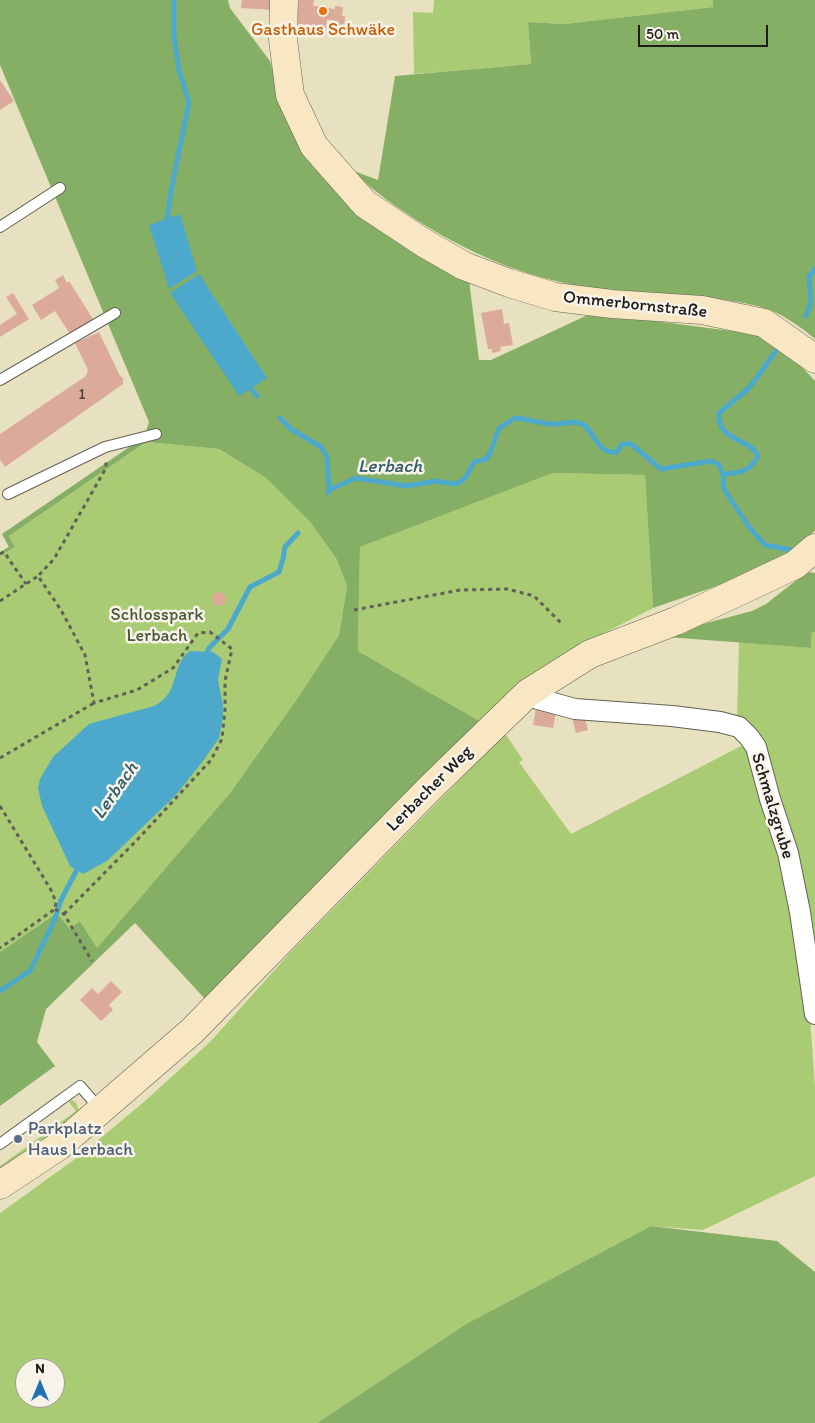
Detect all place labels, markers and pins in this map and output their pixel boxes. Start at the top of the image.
marker: Gasthaus Schwäke [317,5,329,17]
place label: Gasthaus Schwäke [251,19,395,41]
place label: Parkplatz Haus Lerbach [28,1118,133,1160]
marker: Parkplatz Haus Lerbach [12,1133,24,1145]

